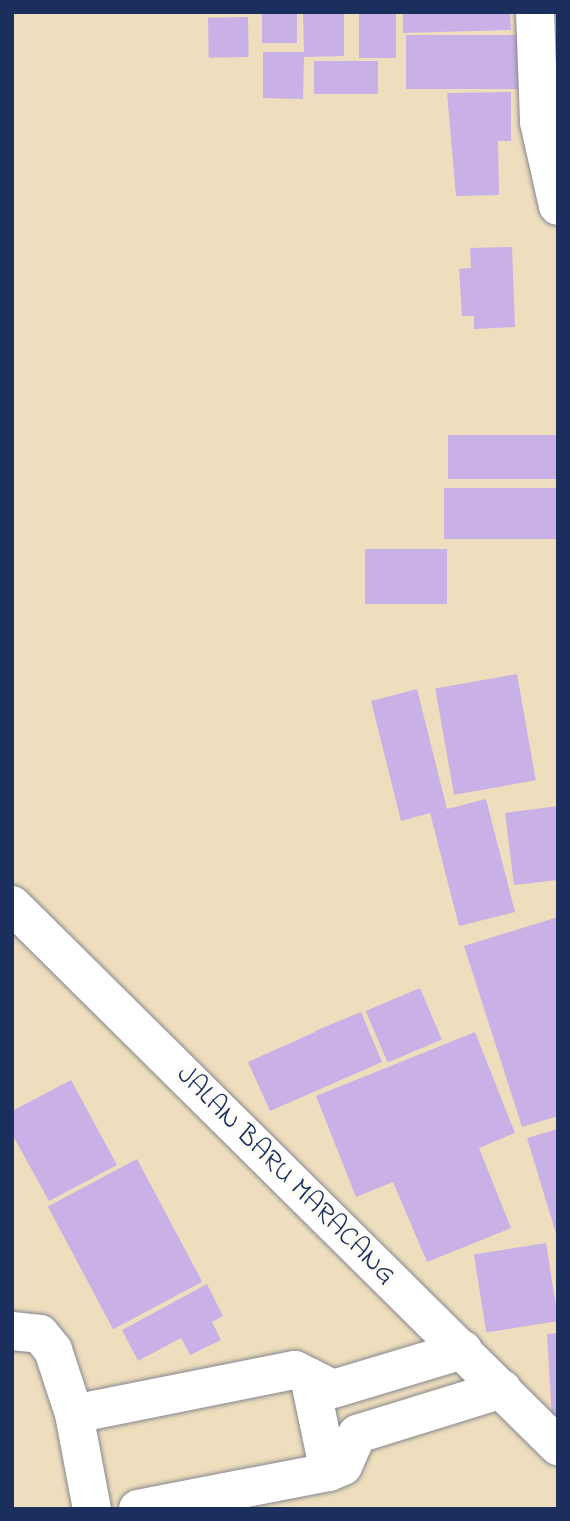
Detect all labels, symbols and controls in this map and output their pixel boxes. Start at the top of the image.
street label: JALAN BARU MARACANG [168,1059,402,1293]

